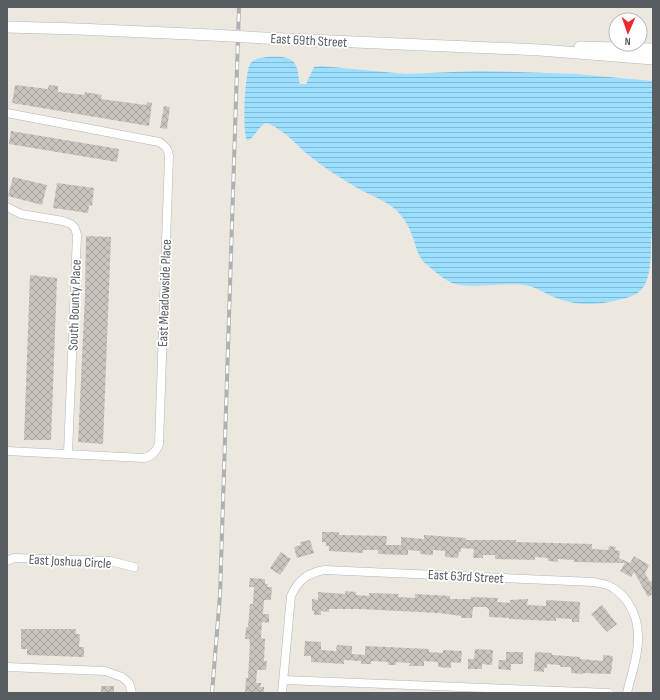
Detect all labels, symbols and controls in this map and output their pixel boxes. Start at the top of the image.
north arrow [608,12,648,52]
street label: East 69th Street [270,30,348,51]
text: N [624,35,631,48]
street label: East Meadowside Place [154,239,175,347]
street label: South Bounty Place [64,259,85,351]
street label: East Joshua Circle [28,551,112,572]
street label: East 63rd Street [428,566,504,587]

